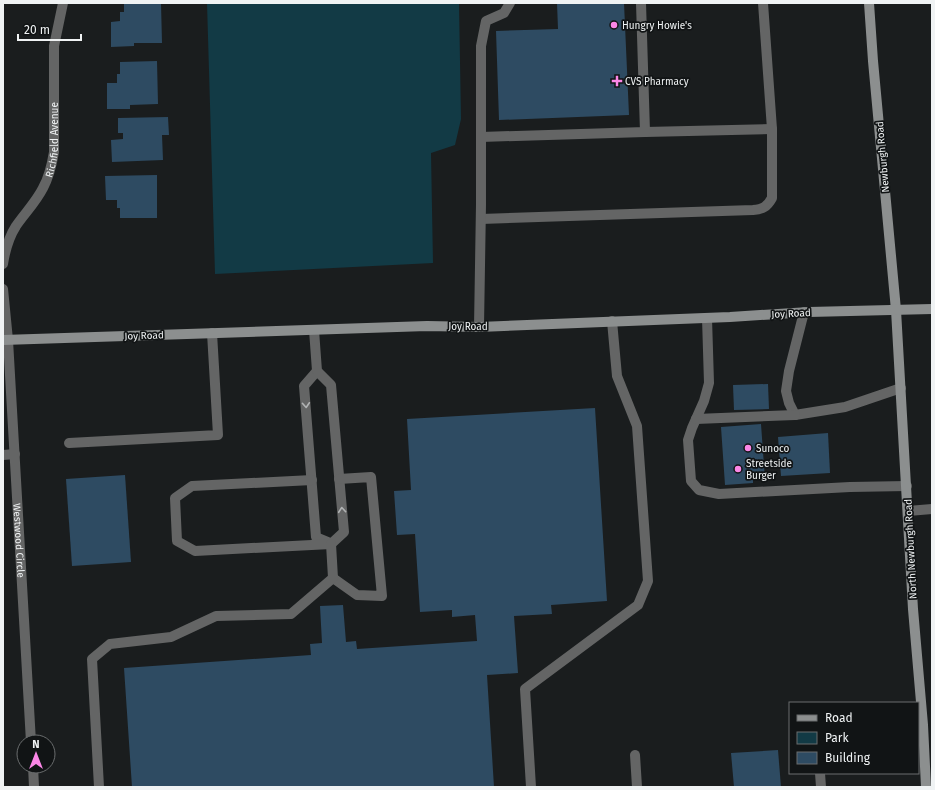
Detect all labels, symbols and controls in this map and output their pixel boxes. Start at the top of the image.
scale bar [18,16,81,42]
marker: Hungry Howie's [609,20,619,30]
place label: Hungry Howie's [622,20,692,32]
text: 20 m [24,23,50,37]
marker: CVS Pharmacy [612,76,622,86]
place label: CVS Pharmacy [625,76,689,88]
street label: Richfield Avenue [43,102,61,179]
street label: Newburgh Road [874,121,892,193]
street label: Joy Road [771,307,811,321]
street label: Joy Road [448,321,488,333]
street label: Joy Road [124,329,164,343]
one-way arrow [301,402,310,409]
marker: Sunoco [743,443,753,453]
place label: Sunoco [756,443,790,455]
place label: Streetside Burger [746,458,792,482]
marker: Streetside Burger [733,464,743,474]
street label: North Newburgh Road [902,499,920,599]
street label: Westwood Circle [10,503,27,578]
one-way arrow [337,507,346,513]
legend [789,702,919,774]
text: Road [825,711,853,725]
text: Park [825,731,849,745]
north arrow [16,734,56,774]
text: N [32,738,40,751]
text: Building [825,751,871,765]

